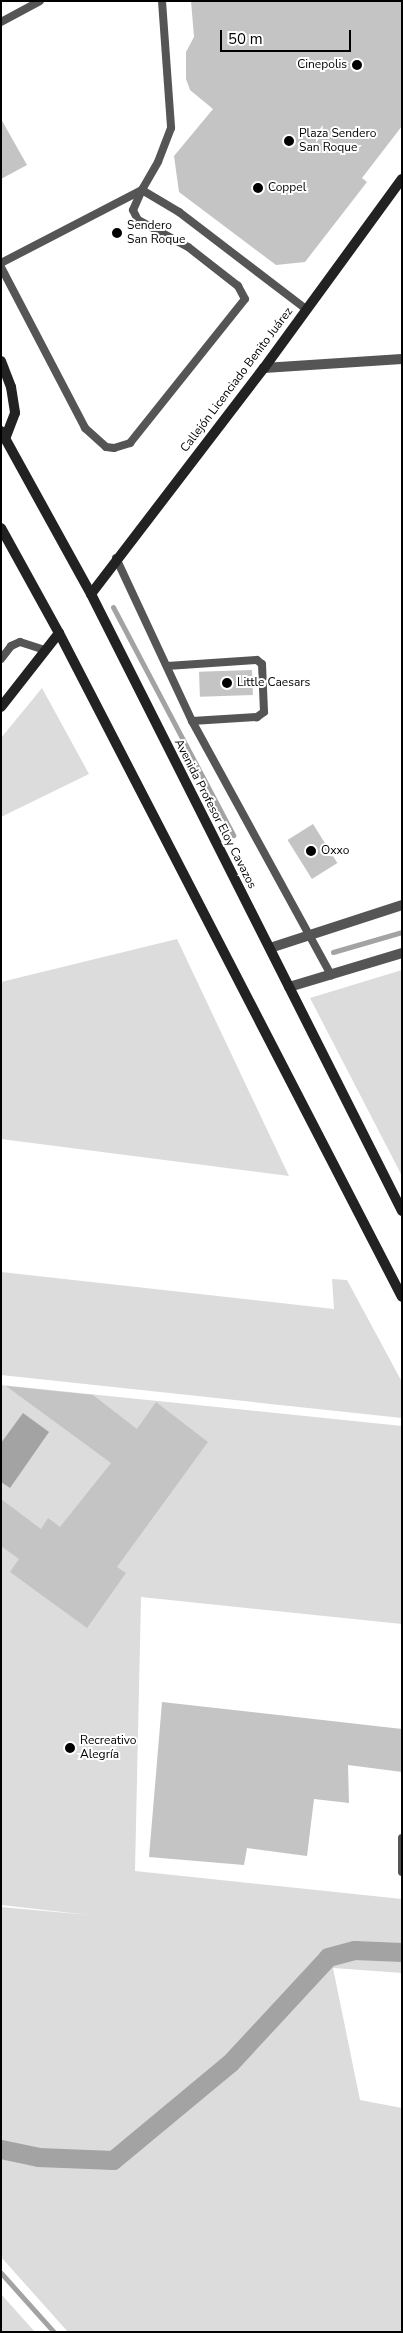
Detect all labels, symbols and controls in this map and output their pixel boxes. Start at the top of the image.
scale bar [223,20,354,52]
text: 50 m [228,29,263,49]
place label: Cinepolis [297,58,347,72]
marker: Cinepolis [351,59,363,71]
place label: Plaza Sendero San Roque [299,127,376,155]
marker: Plaza Sendero San Roque [283,135,295,147]
place label: Coppel [268,181,306,195]
marker: Coppel [252,182,264,194]
place label: Sendero San Roque [127,219,185,247]
marker: Sendero San Roque [111,227,123,239]
street label: Callejón Licenciado Benito Juárez [178,305,296,455]
place label: Little Caesars [237,676,310,690]
marker: Little Caesars [221,677,233,689]
street label: Avenida Profesor Eloy Cavazos [171,737,259,891]
place label: Oxxo [321,844,349,858]
marker: Oxxo [305,845,317,857]
place label: Recreativo Alegría [80,1734,137,1762]
marker: Recreativo Alegría [64,1742,76,1754]

